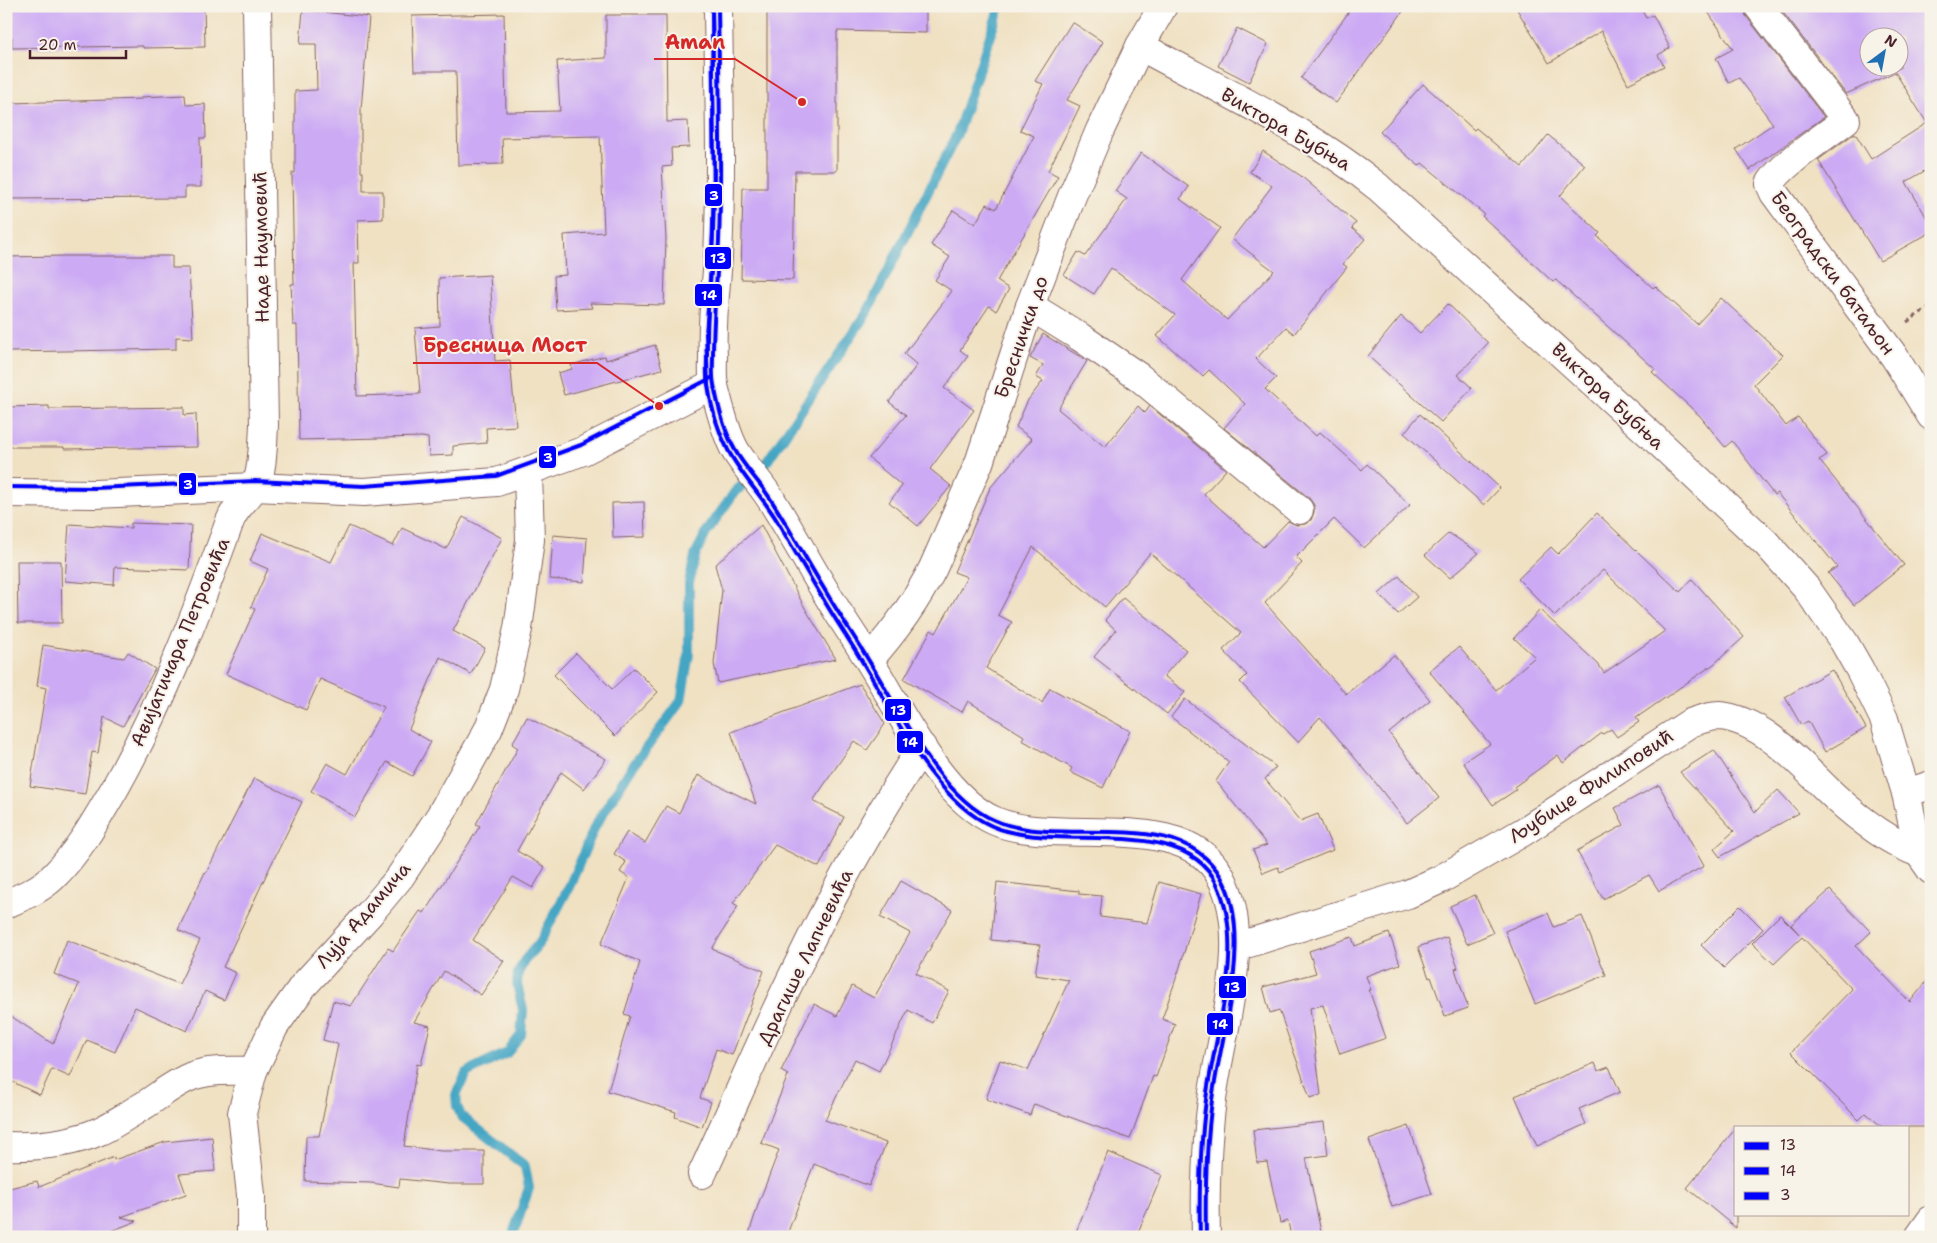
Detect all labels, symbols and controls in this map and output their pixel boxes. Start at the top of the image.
callout: Aman [654,24,735,59]
scale bar [30,28,126,60]
north arrow [1860,28,1910,78]
text: Aman [665,29,725,55]
text: N [1881,30,1900,52]
text: 20 m [38,35,77,55]
street label: Виктора Бубња [1217,82,1356,176]
street label: Наде Наумовић [247,171,275,323]
line badge: 3 [704,183,723,207]
text: 3 [709,186,719,204]
street label: Београдски батаљон [1765,186,1901,360]
line badge: 13 [704,246,732,270]
text: 13 [710,249,726,267]
street label: Бреснички до [988,272,1054,402]
line badge: 14 [694,283,723,307]
text: 14 [701,286,717,304]
callout: Бресница Мост [413,328,597,363]
text: Бресница Мост [423,332,587,358]
street label: Виктора Бубња [1546,337,1670,455]
line badge: 3 [538,445,557,469]
text: 3 [543,448,553,466]
line badge: 3 [178,472,197,496]
text: 3 [183,475,193,493]
street label: Авијатичара Петровића [125,533,236,750]
line badge: 13 [884,698,912,722]
text: 13 [890,701,906,719]
street label: Љубице Филиповић [1504,723,1678,849]
line badge: 14 [896,730,924,754]
text: 14 [902,733,918,751]
street label: Луја Адамича [310,857,416,973]
street label: Драгише Лапчевића [751,865,859,1049]
line badge: 13 [1218,975,1247,999]
text: 13 [1224,978,1240,996]
line badge: 14 [1206,1012,1234,1036]
text: 14 [1212,1015,1228,1033]
legend [1734,1126,1910,1216]
text: 13 [1780,1135,1796,1155]
text: 14 [1780,1161,1796,1181]
text: 3 [1780,1185,1791,1205]

